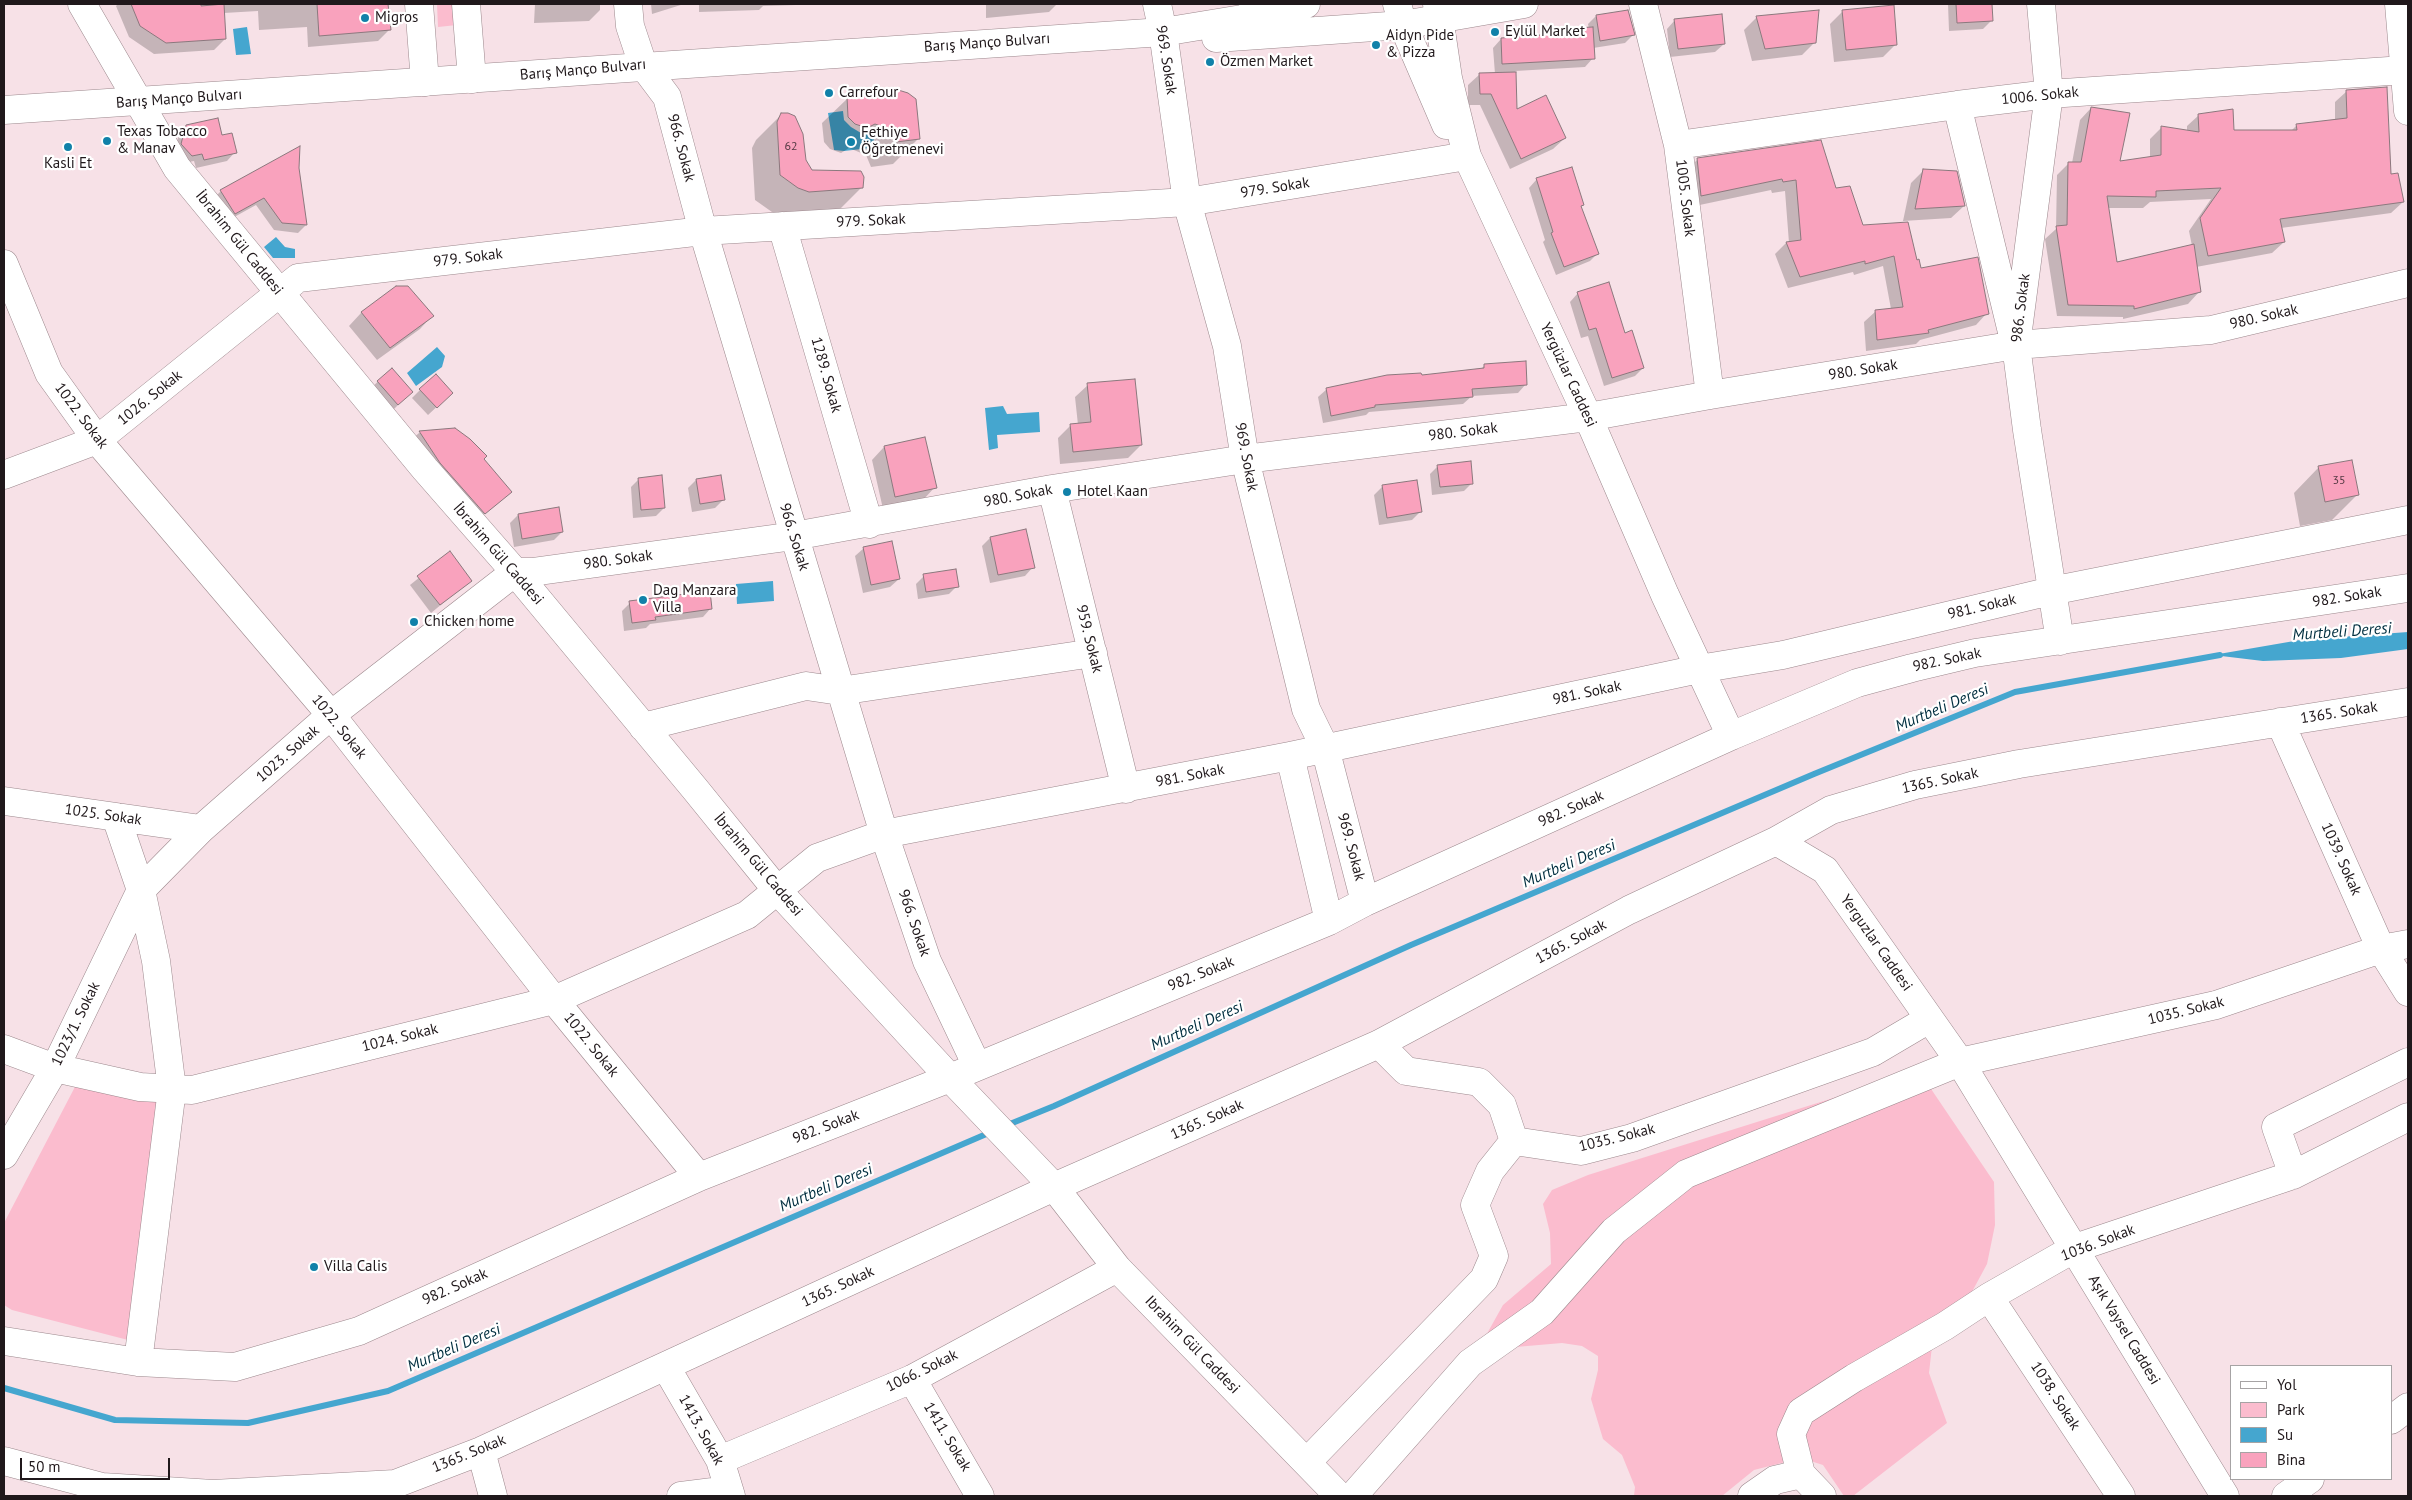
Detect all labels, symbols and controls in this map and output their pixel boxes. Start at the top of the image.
place label: Migros [375,9,418,27]
marker: Migros [359,12,371,24]
place label: Eylül Market [1505,23,1585,41]
street label: 969. Sokak [1152,24,1180,96]
marker: Eylül Market [1489,26,1501,38]
place label: Aidyn Pide & Pizza [1386,27,1454,62]
street label: Barış Manço Bulvarı [923,30,1051,56]
marker: Aidyn Pide & Pizza [1370,39,1382,51]
place label: Özmen Market [1220,53,1313,71]
street label: Barış Manço Bulvarı [519,56,647,84]
marker: Özmen Market [1204,56,1216,68]
street label: 1006. Sokak [2000,83,2080,109]
place label: Carrefour [839,84,898,102]
street label: Barış Manço Bulvarı [115,86,243,112]
marker: Carrefour [823,87,835,99]
street label: 966. Sokak [663,112,699,184]
place label: Texas Tobacco & Manav [117,123,207,158]
place label: Fethiye Öğretmenevi [861,124,944,159]
marker: Texas Tobacco & Manav [101,135,113,147]
marker: Fethiye Öğretmenevi [845,136,857,148]
house number: 62 [784,140,798,154]
marker: Kasli Et [62,141,74,153]
place label: Kasli Et [44,155,92,173]
street label: 1005. Sokak [1671,158,1699,238]
street label: 979. Sokak [1239,174,1311,202]
street label: İbrahim Gül Caddesi [191,187,287,299]
street label: 979. Sokak [836,210,906,232]
street label: 979. Sokak [432,245,504,271]
street label: 986. Sokak [2008,272,2034,344]
street label: 980. Sokak [2228,300,2300,334]
street label: Yergüzlar Caddesi [1536,320,1600,430]
street label: 1289. Sokak [807,335,845,415]
street label: 980. Sokak [1827,356,1899,384]
street label: 1026. Sokak [114,367,186,429]
street label: 1022. Sokak [50,380,112,452]
street label: 980. Sokak [1427,419,1499,445]
street label: 969. Sokak [1231,421,1261,493]
house number: 35 [2332,474,2346,488]
street label: 980. Sokak [982,481,1054,511]
place label: Hotel Kaan [1077,483,1148,501]
marker: Hotel Kaan [1061,486,1073,498]
street label: İbrahim Gül Caddesi [449,499,547,609]
street label: 966. Sokak [775,501,813,573]
street label: 980. Sokak [582,546,654,574]
place label: Dag Manzara Villa [653,582,737,617]
street label: 982. Sokak [2311,583,2383,611]
street label: 981. Sokak [1946,590,2018,624]
marker: Dag Manzara Villa [637,594,649,606]
street label: 959. Sokak [1072,603,1106,675]
place label: Chicken home [424,613,514,631]
marker: Chicken home [408,616,420,628]
water label: Murtbeli Deresi [2292,619,2392,645]
street label: 982. Sokak [1911,644,1983,676]
street label: 981. Sokak [1551,677,1623,709]
water label: Murtbeli Deresi [1892,680,1992,736]
street label: 1022. Sokak [308,691,370,763]
street label: 1365. Sokak [2299,698,2379,728]
street label: 1023. Sokak [253,722,323,786]
street label: 981. Sokak [1154,761,1226,791]
street label: 1365. Sokak [1900,764,1980,798]
street label: 982. Sokak [1536,787,1606,831]
street label: 1025. Sokak [63,801,143,829]
street label: İbrahim Gül Caddesi [710,810,806,920]
street label: 969. Sokak [1333,811,1369,883]
street label: 1039. Sokak [2317,820,2365,898]
water label: Murtbeli Deresi [1519,836,1619,892]
street label: 966. Sokak [894,887,934,959]
street label: Yerguzlar Caddesi [1836,891,1916,995]
street label: 1365. Sokak [1532,916,1610,968]
street label: 982. Sokak [1165,953,1237,995]
street label: 1023/1. Sokak [48,979,104,1069]
street label: 1035. Sokak [2146,993,2226,1029]
water label: Murtbeli Deresi [1148,997,1246,1055]
street label: 1022. Sokak [560,1009,622,1081]
street label: 1024. Sokak [360,1020,440,1056]
street label: 1365. Sokak [1168,1096,1246,1144]
street label: 982. Sokak [790,1106,862,1148]
street label: 1035. Sokak [1577,1120,1657,1156]
water label: Murtbeli Deresi [776,1160,876,1216]
street label: 1036. Sokak [2058,1221,2138,1265]
place label: Villa Calis [324,1258,387,1276]
marker: Villa Calis [308,1261,320,1273]
street label: 1365. Sokak [799,1262,877,1312]
street label: 982. Sokak [420,1265,490,1309]
street label: Aşık Vaysel Caddesi [2084,1272,2164,1388]
street label: Ibrahim Gül Caddesi [1141,1292,1243,1398]
water label: Murtbeli Deresi [404,1320,504,1376]
street label: 1066. Sokak [883,1346,961,1396]
street label: 1038. Sokak [2026,1359,2084,1433]
legend [2230,1365,2392,1480]
text: Yol [2277,1375,2297,1394]
street label: 1413. Sokak [674,1392,728,1468]
street label: 1411. Sokak [919,1399,975,1475]
text: Park [2277,1400,2305,1419]
text: Su [2277,1425,2293,1444]
street label: 1365. Sokak [430,1431,508,1477]
scale bar [22,1448,172,1480]
text: Bina [2277,1450,2305,1469]
text: 50 m [28,1457,61,1476]

